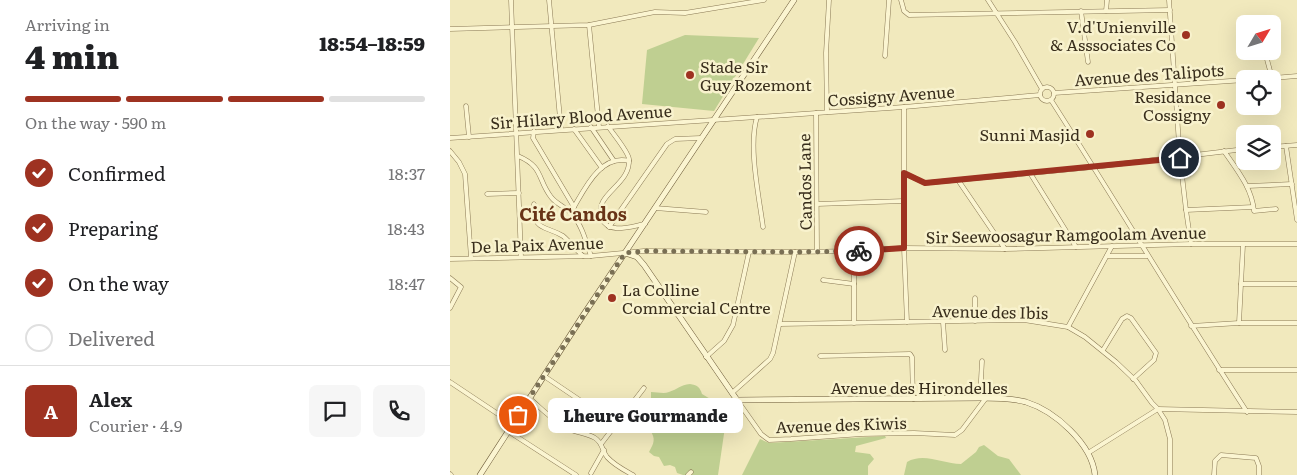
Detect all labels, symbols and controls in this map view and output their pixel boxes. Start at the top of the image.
text: Arriving in [25,12,110,36]
place label: V.d'Unienville & Asssociates Co [1050,14,1176,56]
north arrow [1236,15,1281,60]
map controls [1236,15,1281,170]
text: 18:54–18:59 [319,29,425,57]
marker: V.d'Unienville & Asssociates Co [1180,29,1192,41]
text: 4 min [25,31,119,79]
place label: Stade Sir Guy Rozemont [700,54,812,96]
street label: Avenue des Talipots [1073,57,1225,91]
marker: Stade Sir Guy Rozemont [684,69,696,81]
button: locate [1236,70,1281,115]
street label: Cossigny Avenue [827,79,955,111]
place label: Residance Cossigny [1134,84,1212,126]
street label: Sir Hilary Blood Avenue [489,98,673,134]
marker: Residance Cossigny [1215,99,1227,111]
text: On the way · 590 m [25,110,166,134]
place label: Sunni Masjid [979,122,1080,146]
button: layers [1236,125,1281,170]
marker: Sunni Masjid [1084,128,1096,140]
street label: Candos Lane [791,133,817,231]
pin [1159,137,1201,179]
icon: home [1166,144,1194,172]
icon: check [25,159,53,187]
text: Confirmed [68,159,166,187]
text: 18:37 [388,161,425,185]
district label: Cité Candos [519,200,627,227]
icon: check [25,214,53,242]
text: Preparing [68,214,158,242]
text: 18:43 [387,216,425,240]
street label: Sir Seewoosagur Ramgoolam Avenue [926,220,1206,248]
courier [834,226,884,276]
street label: De la Paix Avenue [470,230,604,258]
icon: bike [845,237,873,265]
icon: check [25,269,53,297]
text: On the way [68,269,169,297]
text: 18:47 [388,271,425,295]
place label: La Colline Commercial Centre [622,277,771,319]
marker: La Colline Commercial Centre [606,292,618,304]
street label: Avenue des Ibis [932,298,1048,324]
text: Delivered [68,324,155,352]
street label: Avenue des Hirondelles [831,375,1007,399]
text: Alex [89,385,132,413]
button: chat [309,385,361,437]
button: phone [373,385,425,437]
pin [497,394,539,436]
text: A [44,397,58,425]
callout: Lheure Gourmande [548,398,743,432]
icon: bag [504,401,532,429]
text: Lheure Gourmande [563,403,728,427]
street label: Avenue des Kiwis [775,410,907,438]
text: Courier · 4.9 [89,413,182,437]

